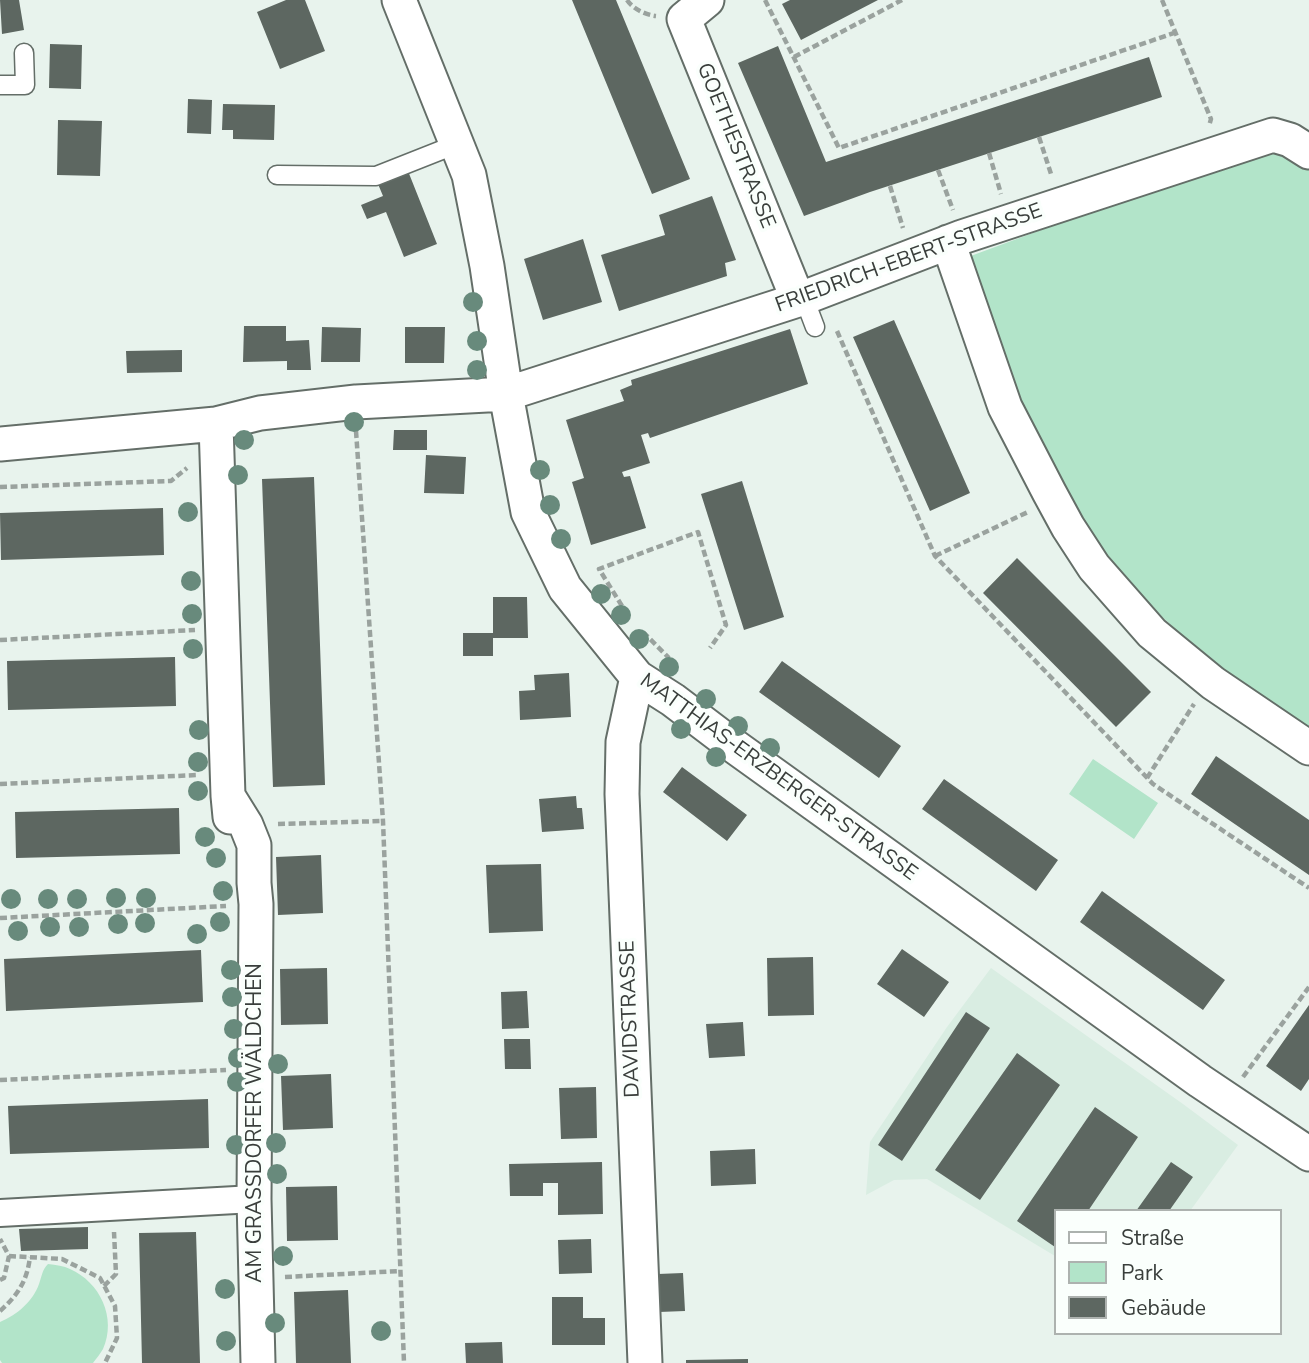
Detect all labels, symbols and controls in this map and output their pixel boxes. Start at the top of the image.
street label: GOETHESTRASSE [690,60,780,232]
street label: FRIEDRICH-EBERT-STRASSE [772,199,1046,319]
street label: MATTHIAS-ERZBERGER-STRASSE [634,669,922,887]
street label: DAVIDSTRASSE [616,940,646,1098]
street label: AM GRASSDORFER WÄLDCHEN [243,963,269,1283]
legend [1054,1209,1281,1335]
text: Straße [1121,1224,1184,1252]
text: Park [1121,1259,1163,1287]
text: Gebäude [1121,1294,1206,1322]

